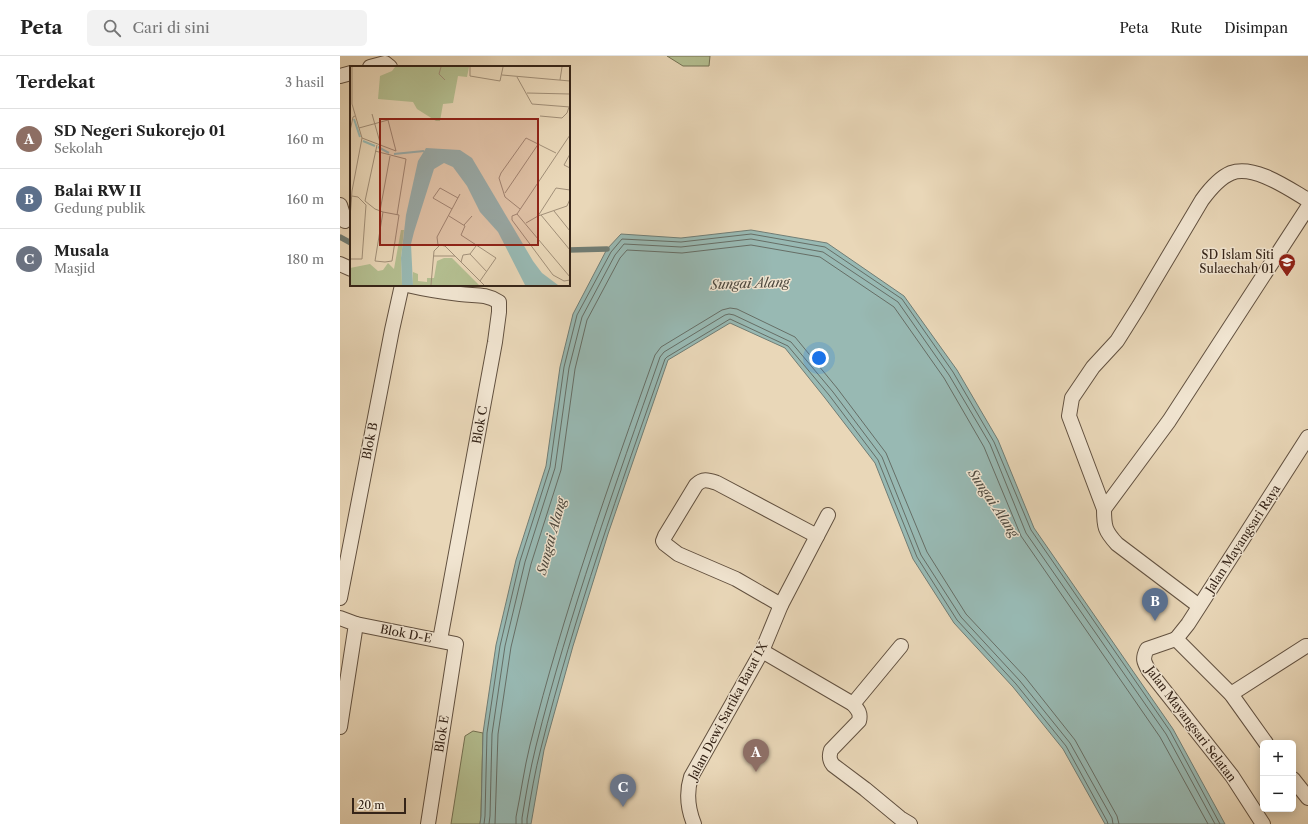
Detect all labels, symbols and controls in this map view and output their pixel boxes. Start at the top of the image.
search box [87,10,367,46]
text: Peta [20,16,63,39]
icon: search [101,17,123,39]
text: Cari di sini [133,18,210,37]
text: Peta [1119,19,1149,37]
text: Rute [1171,19,1202,37]
text: Disimpan [1224,19,1288,37]
inset map [350,66,570,286]
text: Terdekat [16,72,95,92]
text: 3 hasil [285,74,324,90]
text: SD Negeri Sukorejo 01 [54,121,225,140]
text: A [24,131,34,147]
text: 160 m [287,131,324,147]
text: Sekolah [54,140,103,156]
text: Balai RW II [54,181,142,200]
text: B [24,191,34,207]
text: 160 m [287,191,324,207]
text: Gedung publik [54,200,145,216]
text: Musala [54,241,109,260]
place label: SD Islam Siti Sulaechah 01 [1199,247,1274,276]
text: C [24,251,34,267]
text: 180 m [287,251,324,267]
school or university icon: SD Islam Siti Sulaechah 01 [1277,252,1297,277]
text: Masjid [54,260,95,276]
water label: Sungai Alang [709,274,791,292]
your location [809,348,829,368]
street label: Blok C [469,405,490,445]
street label: Blok B [359,421,380,461]
water label: Sungai Alang [965,465,1024,541]
street label: Jalan Mayangsari Raya [1201,481,1284,598]
water label: Sungai Alang [533,494,569,577]
pin: B [1142,588,1168,621]
street label: Blok D-E [379,621,433,646]
street label: Jalan Dewi Sartika Barat IX [684,639,771,784]
street label: Jalan Mayangsari Selatan [1142,661,1240,785]
street label: Blok E [431,714,452,754]
pin: A [743,739,769,772]
map controls [1260,740,1296,812]
button: + [1260,740,1296,776]
pin: C [610,774,636,807]
button: − [1260,776,1296,812]
scale bar [352,796,406,815]
text: 20 m [358,798,384,812]

